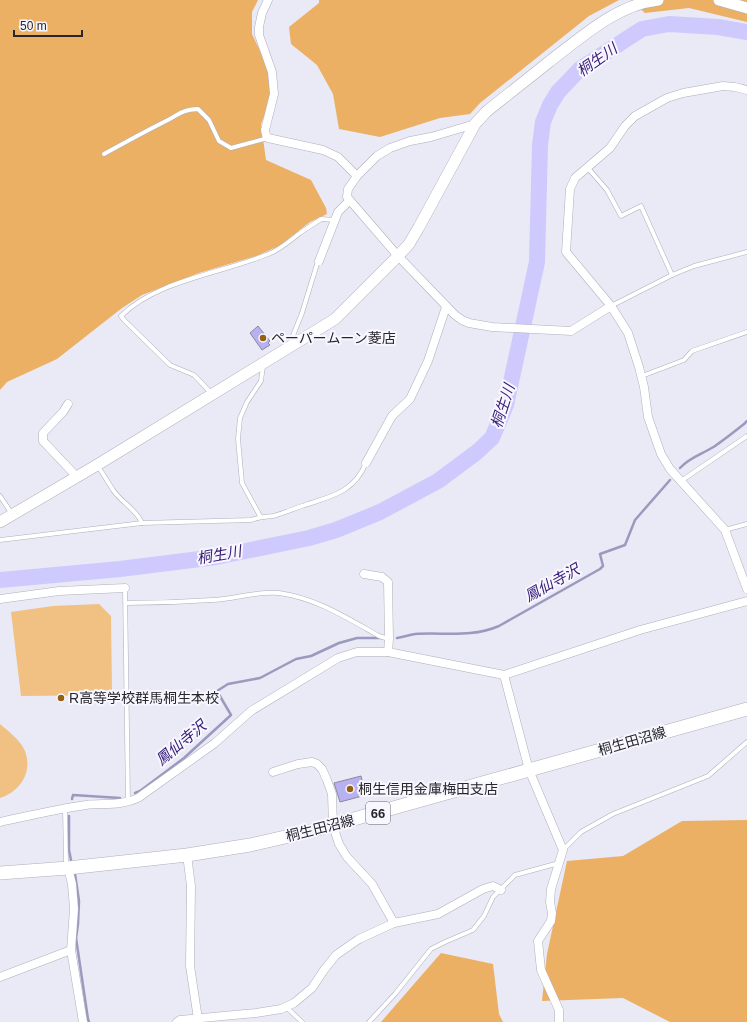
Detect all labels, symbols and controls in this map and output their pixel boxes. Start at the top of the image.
scale bar [14,12,82,38]
text: 50 m [20,19,47,33]
water label: 桐生川 [573,39,622,79]
place label: ペーパームーン菱店 [271,330,396,346]
marker: ペーパームーン菱店 [258,333,268,343]
water label: 桐生川 [487,380,518,430]
water label: 桐生川 [195,542,245,567]
water label: 鳳仙寺沢 [521,560,584,605]
place label: R高等学校群馬桐生本校 [69,690,219,706]
marker: R高等学校群馬桐生本校 [56,693,66,703]
water label: 鳳仙寺沢 [152,716,211,768]
street label: 桐生田沼線 [596,724,668,758]
place label: 桐生信用金庫梅田支店 [358,781,498,797]
marker: 桐生信用金庫梅田支店 [345,784,355,794]
road number: 66 [366,802,390,824]
street label: 桐生田沼線 [284,812,356,844]

